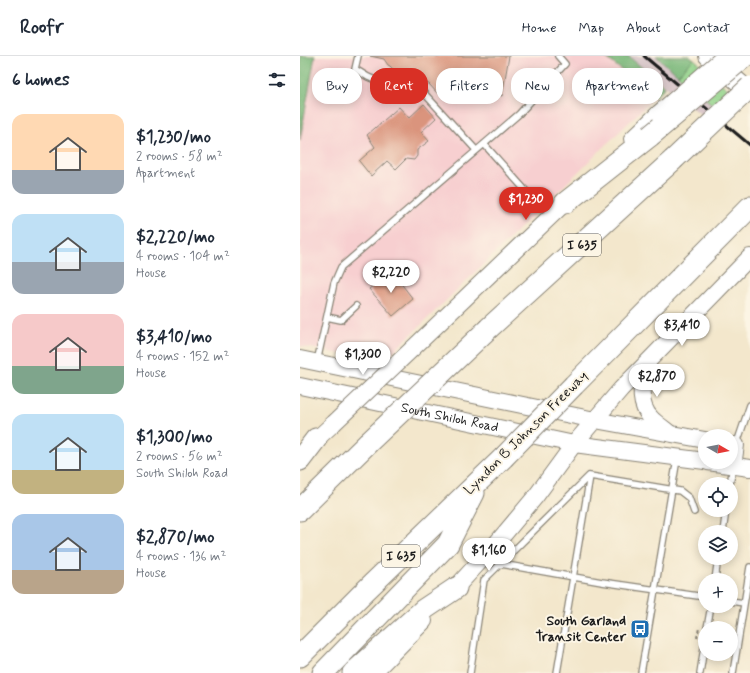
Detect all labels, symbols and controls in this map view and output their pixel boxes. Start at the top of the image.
text: Roofr [20,15,64,40]
text: Home [522,19,556,37]
text: Map [578,19,604,37]
text: About [626,19,661,37]
text: Contact [683,19,730,37]
chip: Buy [312,68,362,104]
chip: Rent [370,68,428,104]
chip: Filters [436,68,503,104]
chip: New [511,68,564,104]
chip: Apartment [572,68,663,104]
text: 6 homes [12,69,70,91]
icon: filters [266,69,288,91]
text: $1,230/mo [136,126,211,148]
icon: home [44,130,92,178]
text: 2 rooms · 58 m² [136,148,223,165]
text: Apartment [136,165,195,182]
pin: $1,230 [493,187,559,221]
text: $1,230 [508,191,544,208]
text: $2,220/mo [136,226,215,248]
icon: home [44,230,92,278]
road number: I 635 [563,234,601,256]
text: 4 rooms · 104 m² [136,248,230,265]
pin: $2,220 [358,260,424,294]
text: $2,220 [372,264,410,281]
text: House [136,265,167,282]
pin: $3,410 [649,313,715,347]
text: $3,410 [664,317,700,334]
text: $3,410/mo [136,326,212,348]
icon: home [44,330,92,378]
pin: $1,300 [330,342,396,376]
text: $1,300 [345,346,381,363]
text: 4 rooms · 152 m² [136,348,229,365]
pin: $2,870 [624,364,690,398]
text: House [136,365,167,382]
street label: Lyndon B Johnson Freeway [460,367,592,499]
text: $2,870 [638,368,676,385]
street label: South Shiloh Road [399,399,500,437]
text: $1,300/mo [136,426,212,448]
north arrow [698,429,738,469]
map controls [698,429,738,661]
icon: home [44,430,92,478]
text: 2 rooms · 56 m² [136,448,223,465]
text: South Shiloh Road [136,465,228,482]
button: locate [698,477,738,517]
button: layers [698,525,738,565]
text: $2,870/mo [136,526,215,548]
icon: home [44,530,92,578]
pin: $1,160 [456,538,522,572]
text: $1,160 [471,542,507,559]
road number: I 635 [382,545,420,567]
text: 4 rooms · 136 m² [136,548,226,565]
text: House [136,565,167,582]
button: + [698,573,738,613]
place label: South Garland Transit Center [536,612,626,646]
bus stop icon: South Garland Transit Center [629,618,651,640]
button: − [698,621,738,661]

